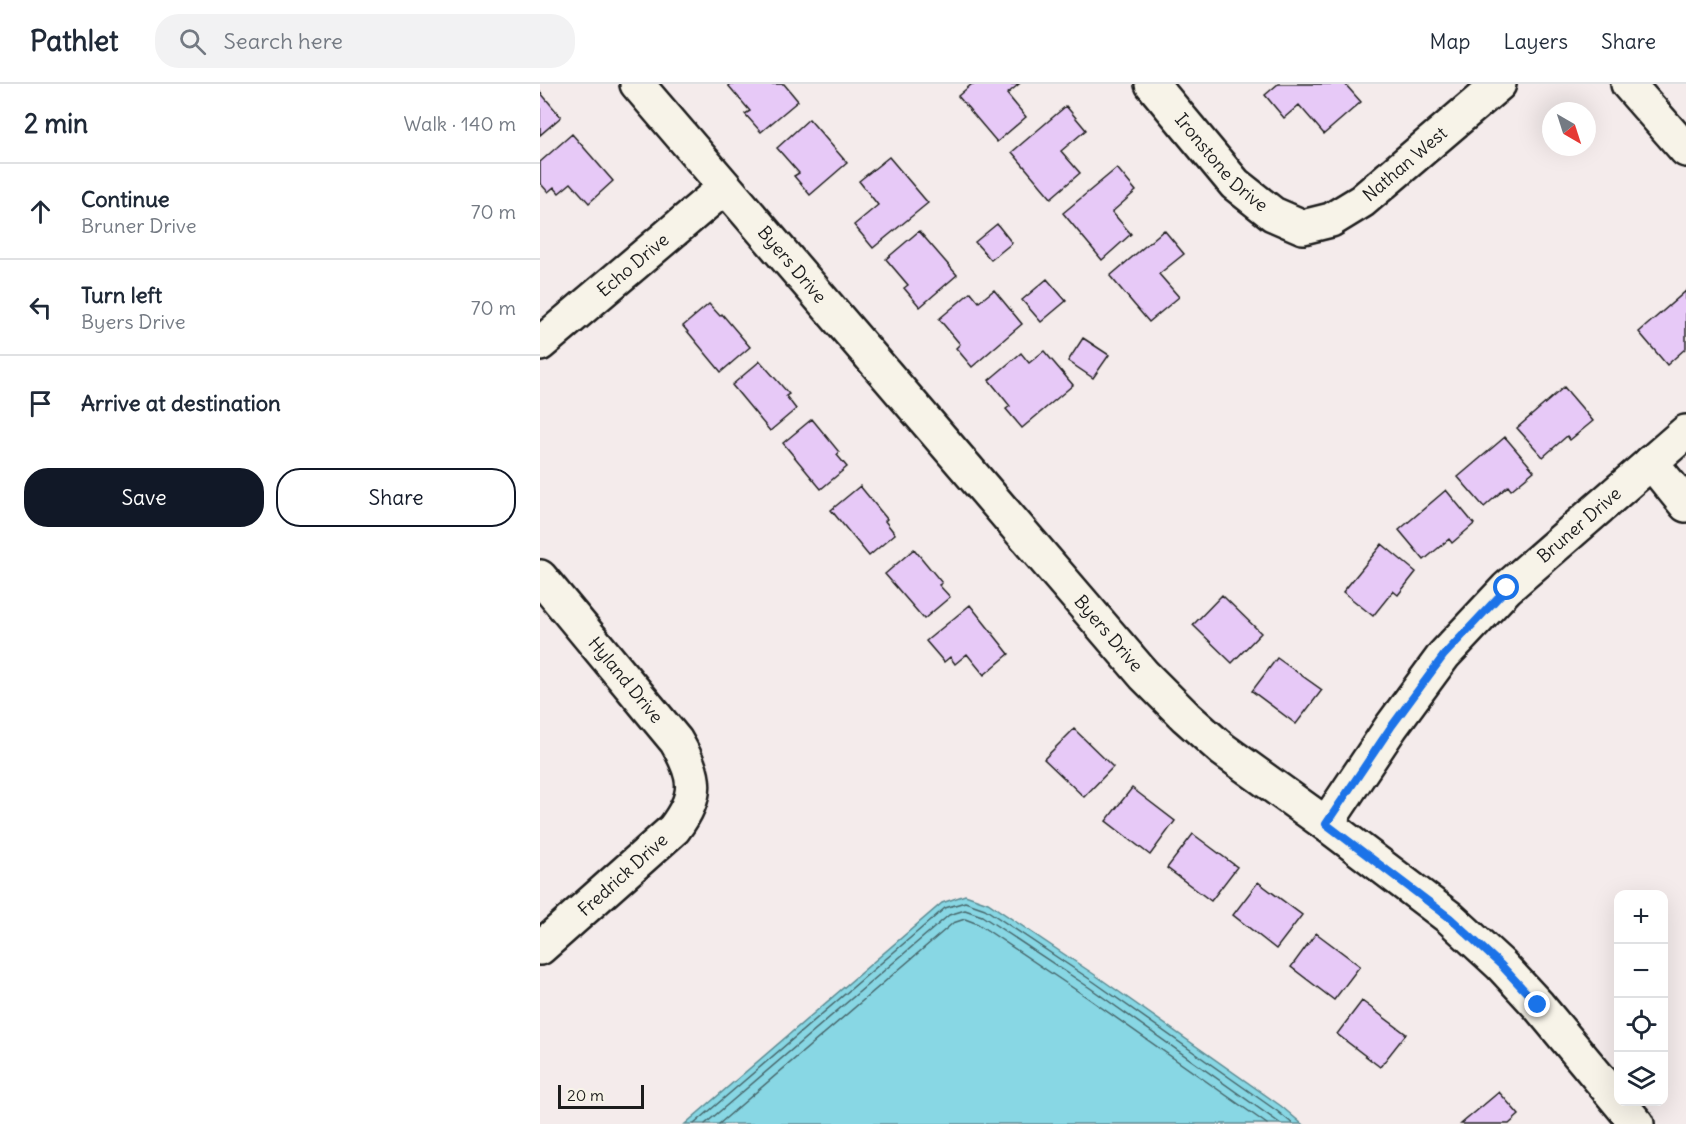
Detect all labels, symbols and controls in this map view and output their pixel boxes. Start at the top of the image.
search box [155,14,575,68]
text: Pathlet [30,23,119,59]
icon: search [176,25,209,58]
text: Search here [224,27,343,55]
text: Map [1430,28,1470,55]
text: Layers [1503,28,1568,55]
text: Share [1601,28,1656,55]
north arrow [1542,102,1596,156]
text: 2 min [24,107,88,140]
street label: Ironstone Drive [1170,108,1273,216]
text: Walk · 140 m [403,111,516,136]
street label: Nathan West [1358,121,1452,206]
text: Continue [81,185,170,213]
icon: ahead [24,195,57,228]
text: 70 m [471,199,516,224]
text: Bruner Drive [81,213,197,238]
street label: Byers Drive [753,221,832,308]
street label: Echo Drive [592,228,673,302]
text: Turn left [81,281,162,309]
icon: left [24,291,57,324]
text: 70 m [471,295,516,320]
text: Byers Drive [81,309,186,334]
icon: arrive [24,387,57,420]
text: Arrive at destination [81,389,281,417]
button: Save [24,468,264,527]
button: Share [276,468,516,527]
street label: Bruner Drive [1532,482,1626,567]
route start [1493,574,1519,600]
street label: Byers Drive [1069,590,1148,676]
street label: Hyland Drive [583,632,668,728]
street label: Fredrick Drive [573,828,672,921]
map controls [1614,890,1668,1106]
button: + [1614,890,1668,944]
button: − [1614,944,1668,998]
route end [1524,991,1550,1017]
button: locate [1614,998,1668,1052]
button: layers [1614,1052,1668,1106]
scale bar [558,1082,644,1110]
text: 20 m [567,1085,604,1105]

